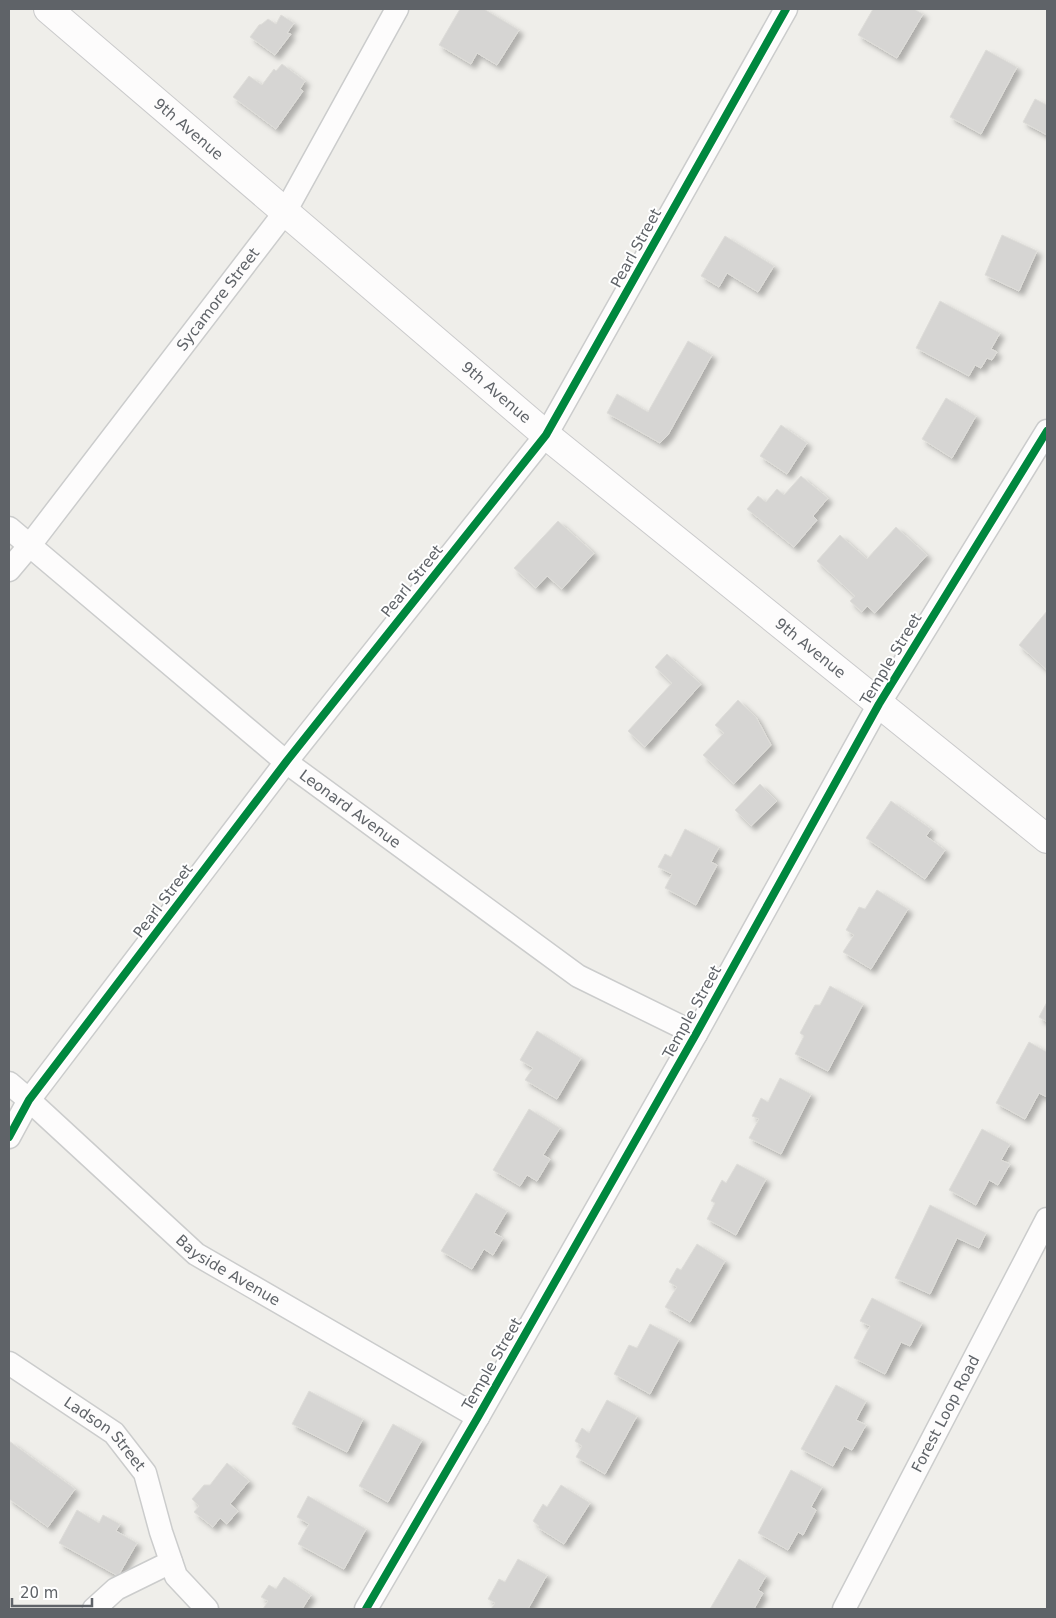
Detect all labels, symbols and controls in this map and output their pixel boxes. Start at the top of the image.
street label: 9th Avenue [150,95,227,164]
street label: Pearl Street [607,205,665,291]
street label: Sycamore Street [173,244,263,355]
street label: 9th Avenue [458,358,535,427]
street label: Pearl Street [377,541,447,621]
street label: Temple Street [856,610,925,709]
street label: 9th Avenue [771,614,849,682]
street label: Leonard Avenue [296,766,404,852]
street label: Pearl Street [129,861,197,941]
street label: Temple Street [659,962,725,1063]
street label: Bayside Avenue [172,1231,283,1310]
street label: Temple Street [458,1314,526,1414]
street label: Forest Loop Road [908,1352,983,1475]
street label: Ladson Street [61,1393,149,1475]
scale bar [12,1576,92,1608]
text: 20 m [20,1584,58,1602]

